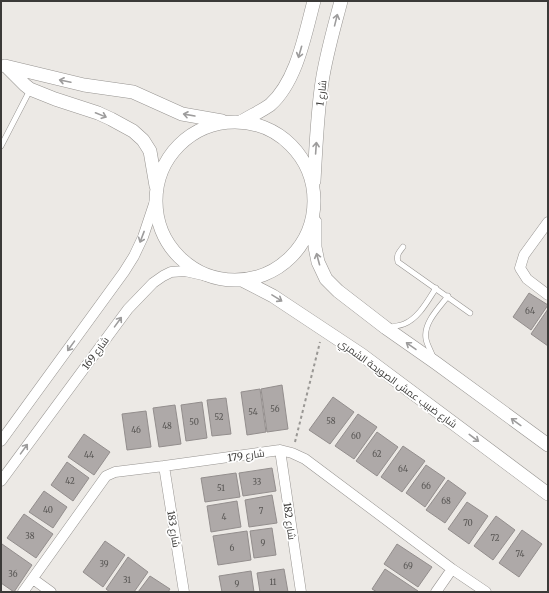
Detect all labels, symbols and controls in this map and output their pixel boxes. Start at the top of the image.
one-way arrow [333,14,341,27]
one-way arrow [295,45,303,58]
one-way arrow [59,76,72,84]
street label: شارع 1 [313,79,330,107]
one-way arrow [94,111,106,119]
one-way arrow [183,111,196,119]
one-way arrow [313,142,320,155]
one-way arrow [138,231,145,243]
one-way arrow [314,253,321,266]
one-way arrow [271,295,283,303]
house number: 64 [525,306,535,316]
one-way arrow [114,317,122,328]
street label: شارع 169 [79,334,112,372]
street label: شارع ضبيب عمش الصويحة الشمري [335,336,459,432]
one-way arrow [67,340,75,351]
one-way arrow [406,342,417,350]
house number: 56 [270,404,280,414]
house number: 54 [248,407,258,417]
house number: 52 [214,412,224,422]
house number: 58 [326,416,336,426]
house number: 50 [189,417,199,427]
one-way arrow [511,418,522,426]
house number: 48 [162,421,172,431]
house number: 46 [131,425,141,435]
house number: 60 [351,431,361,441]
one-way arrow [468,434,479,443]
one-way arrow [20,444,28,455]
street label: شارع 179 [227,446,265,465]
house number: 62 [372,449,382,459]
house number: 44 [84,450,94,460]
house number: 64 [398,464,408,474]
house number: 42 [65,476,75,486]
house number: 33 [253,477,262,487]
house number: 66 [421,481,431,491]
house number: 51 [217,483,225,493]
house number: 68 [441,496,451,506]
street label: شارع 182 [280,502,299,541]
house number: 40 [43,505,53,515]
house number: 7 [259,506,264,516]
street label: شارع 183 [164,510,183,549]
house number: 4 [222,512,227,522]
house number: 70 [463,518,473,528]
house number: 38 [25,531,35,541]
house number: 72 [490,533,500,543]
house number: 9 [261,538,266,548]
house number: 6 [230,543,235,553]
house number: 74 [516,549,524,559]
house number: 39 [99,559,109,569]
house number: 69 [403,561,413,571]
house number: 36 [8,569,18,579]
house number: 31 [123,575,131,585]
house number: 11 [270,577,277,587]
house number: 9 [235,579,240,589]

